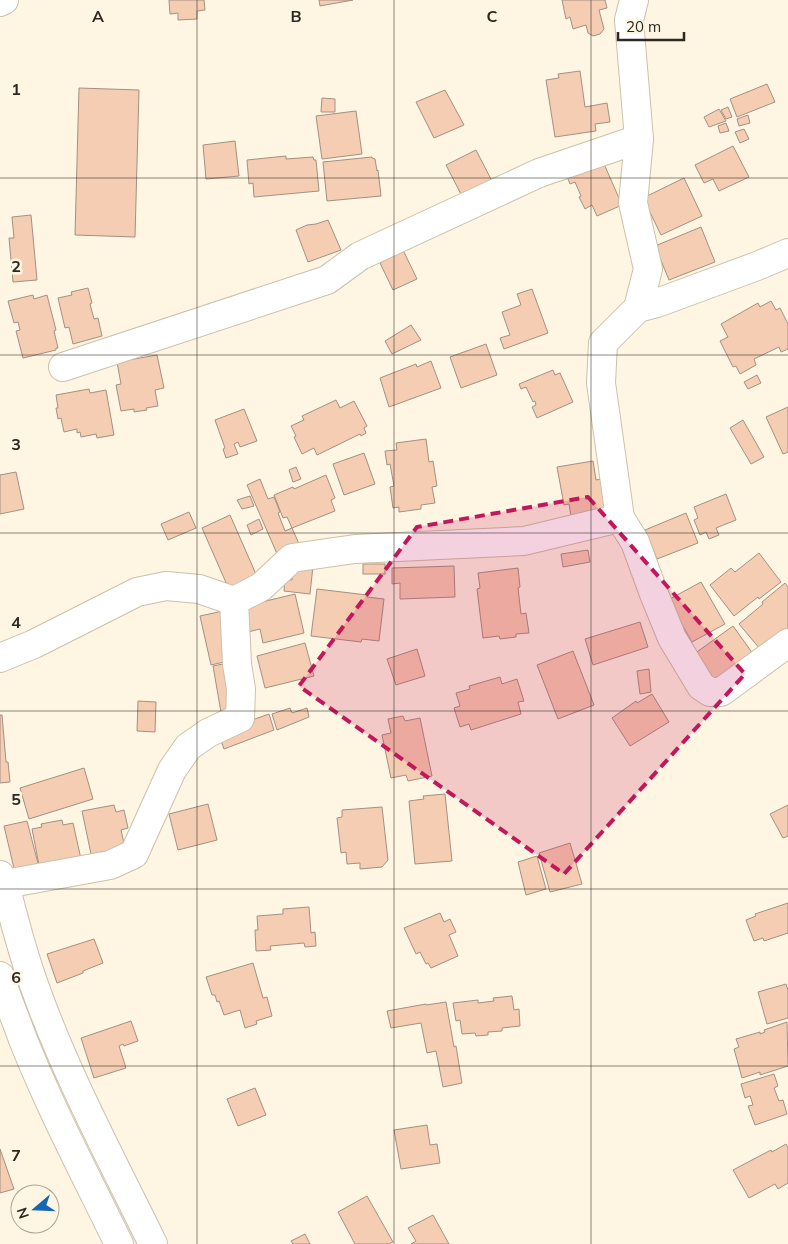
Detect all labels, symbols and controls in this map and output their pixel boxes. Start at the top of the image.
text: A [92,6,104,26]
text: B [290,6,302,26]
text: C [487,6,498,26]
scale bar [618,10,684,42]
text: 20 m [626,17,661,36]
text: 1 [11,79,21,99]
text: 2 [11,256,21,276]
text: 3 [11,434,21,454]
text: 4 [11,612,21,632]
text: 5 [11,789,21,809]
text: 6 [11,967,21,987]
text: 7 [11,1145,21,1165]
north arrow [10,1184,60,1234]
text: N [12,1205,33,1221]

